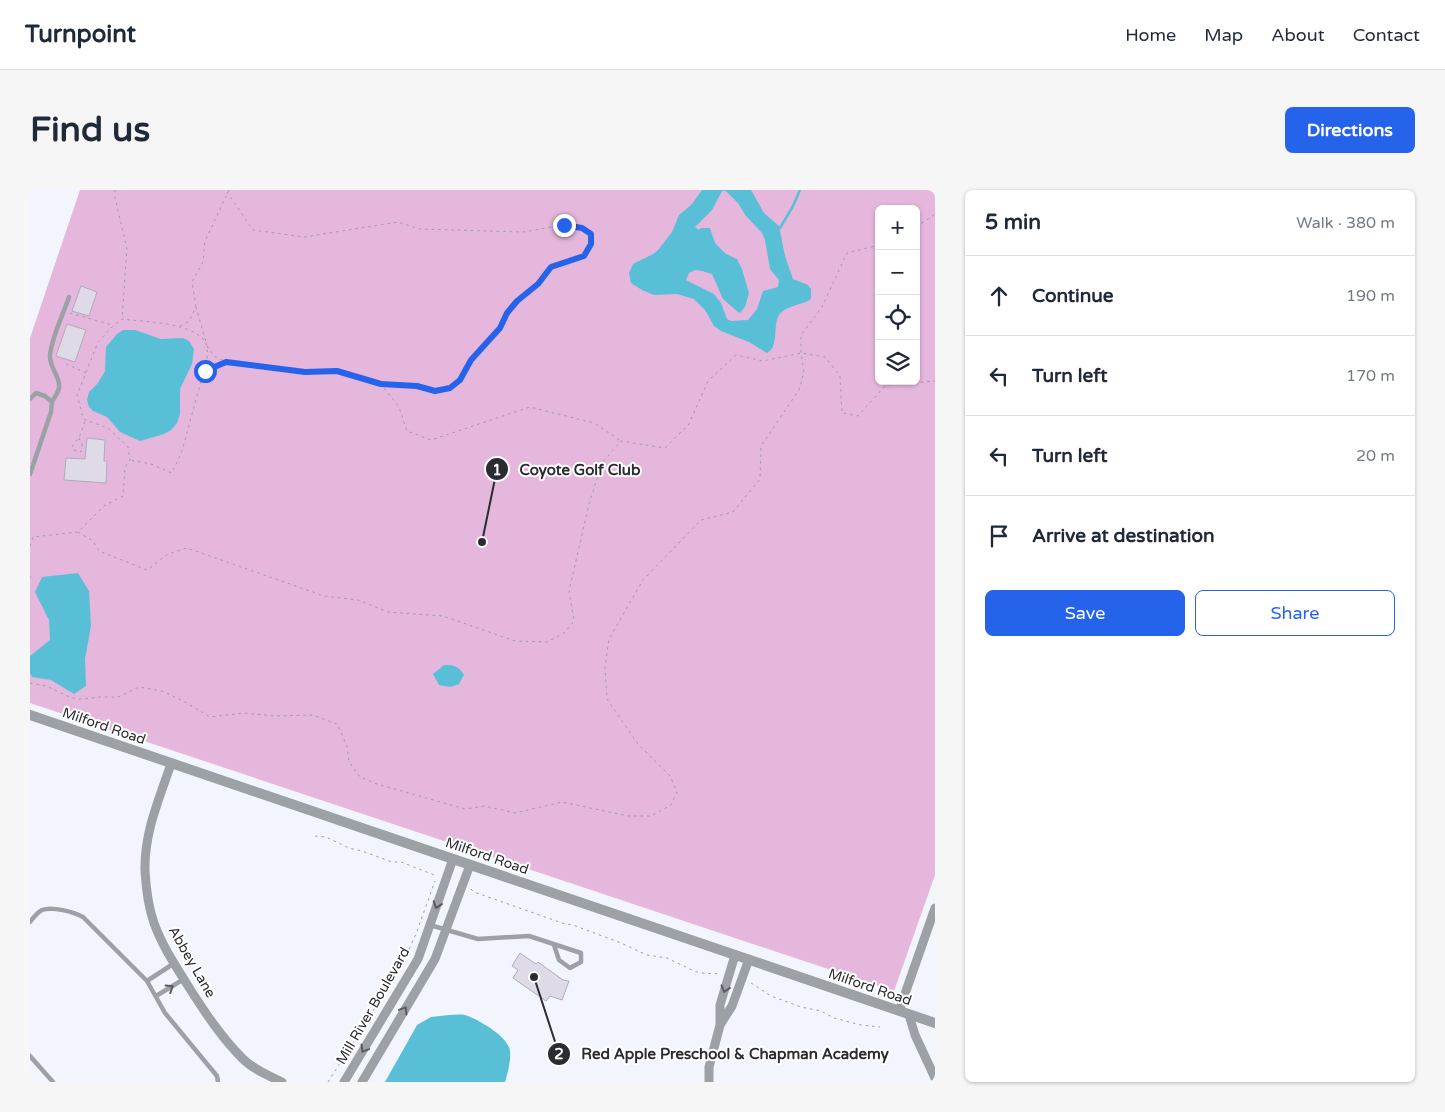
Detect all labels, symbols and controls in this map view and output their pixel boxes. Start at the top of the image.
text: Turnpoint [25,20,136,49]
text: Home [1125,24,1176,46]
text: Map [1204,24,1243,46]
text: About [1271,24,1325,46]
text: Contact [1353,24,1420,46]
button: Directions [1285,107,1415,153]
text: Find us [30,109,150,151]
map controls [875,205,920,385]
button: + [875,205,920,250]
text: 5 min [985,210,1041,235]
text: Walk · 380 m [1296,213,1395,233]
route end [553,214,576,237]
button: − [875,250,920,295]
icon: ahead [985,282,1013,310]
text: Continue [1032,285,1114,307]
text: 190 m [1346,286,1395,306]
button: locate [875,295,920,340]
button: layers [875,340,920,385]
route start [194,360,217,383]
icon: left [985,362,1013,390]
text: Turn left [1032,365,1108,387]
text: 170 m [1346,366,1395,386]
icon: left [985,442,1013,470]
text: Turn left [1032,445,1108,467]
text: 20 m [1356,446,1395,466]
callout: Coyote Golf Club [484,454,650,484]
text: 1 [492,461,502,479]
text: Coyote Golf Club [520,461,641,480]
icon: arrive [985,522,1013,550]
text: Arrive at destination [1032,525,1215,547]
button: Save [985,590,1185,636]
button: Share [1195,590,1395,636]
street label: Milford Road [60,704,148,748]
street label: Milford Road [443,834,531,878]
one-way arrow [433,900,443,909]
street label: Abbey Lane [165,923,219,1001]
street label: Mill River Boulevard [333,944,413,1068]
street label: Milford Road [826,965,914,1009]
one-way arrow [164,984,173,994]
one-way arrow [720,985,730,993]
one-way arrow [398,1006,408,1015]
callout: Red Apple Preschool & Chapman Academy [546,1039,899,1069]
one-way arrow [361,1044,371,1053]
text: 2 [554,1045,564,1063]
text: Red Apple Preschool & Chapman Academy [581,1045,889,1064]

